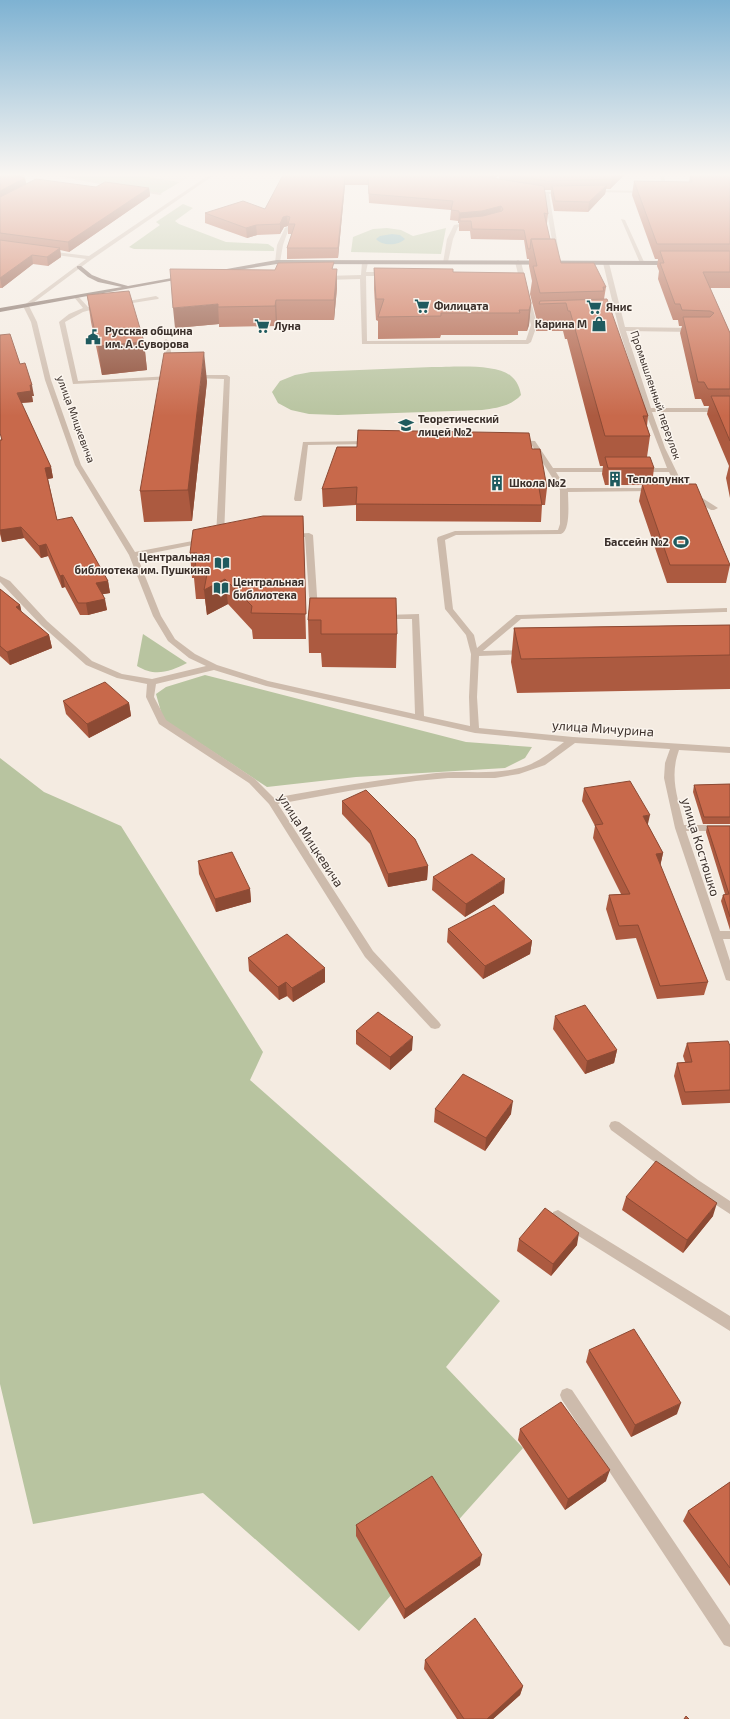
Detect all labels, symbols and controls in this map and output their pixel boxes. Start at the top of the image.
supermarket icon: Филицата [413,297,431,315]
supermarket icon: Янис [585,298,603,316]
place label: Филицата [434,299,488,312]
place label: Янис [606,300,632,313]
shop icon: Карина М [590,315,608,333]
supermarket icon: Луна [253,317,271,335]
place label: Карина М [535,317,587,330]
place label: Луна [274,319,301,332]
place label: Русская община им. А .Суворова [105,324,193,350]
public building icon: Русская община им. А .Суворова [84,328,102,346]
street label: Промышленный переулок [627,329,685,461]
street label: улица Мицкевича [54,373,98,465]
place label: Теоретический лицей №2 [418,412,499,438]
school or university icon: Теоретический лицей №2 [397,416,415,434]
building icon: Теплопункт [606,470,624,488]
place label: Теплопункт [627,472,690,485]
building icon: Школа №2 [488,474,506,492]
place label: Школа №2 [509,476,566,489]
sports icon: Бассейн №2 [672,533,690,551]
place label: Бассейн №2 [604,535,669,548]
place label: Центральная библиотека им. Пушкина [74,550,210,576]
library icon: Центральная библиотека им. Пушкина [213,554,231,572]
place label: Центральная библиотека [233,575,304,601]
library icon: Центральная библиотека [212,579,230,597]
street label: улица Мичурина [552,716,654,740]
street label: улица Мицкевича [275,790,347,890]
street label: улица Костюшко [678,796,724,898]

